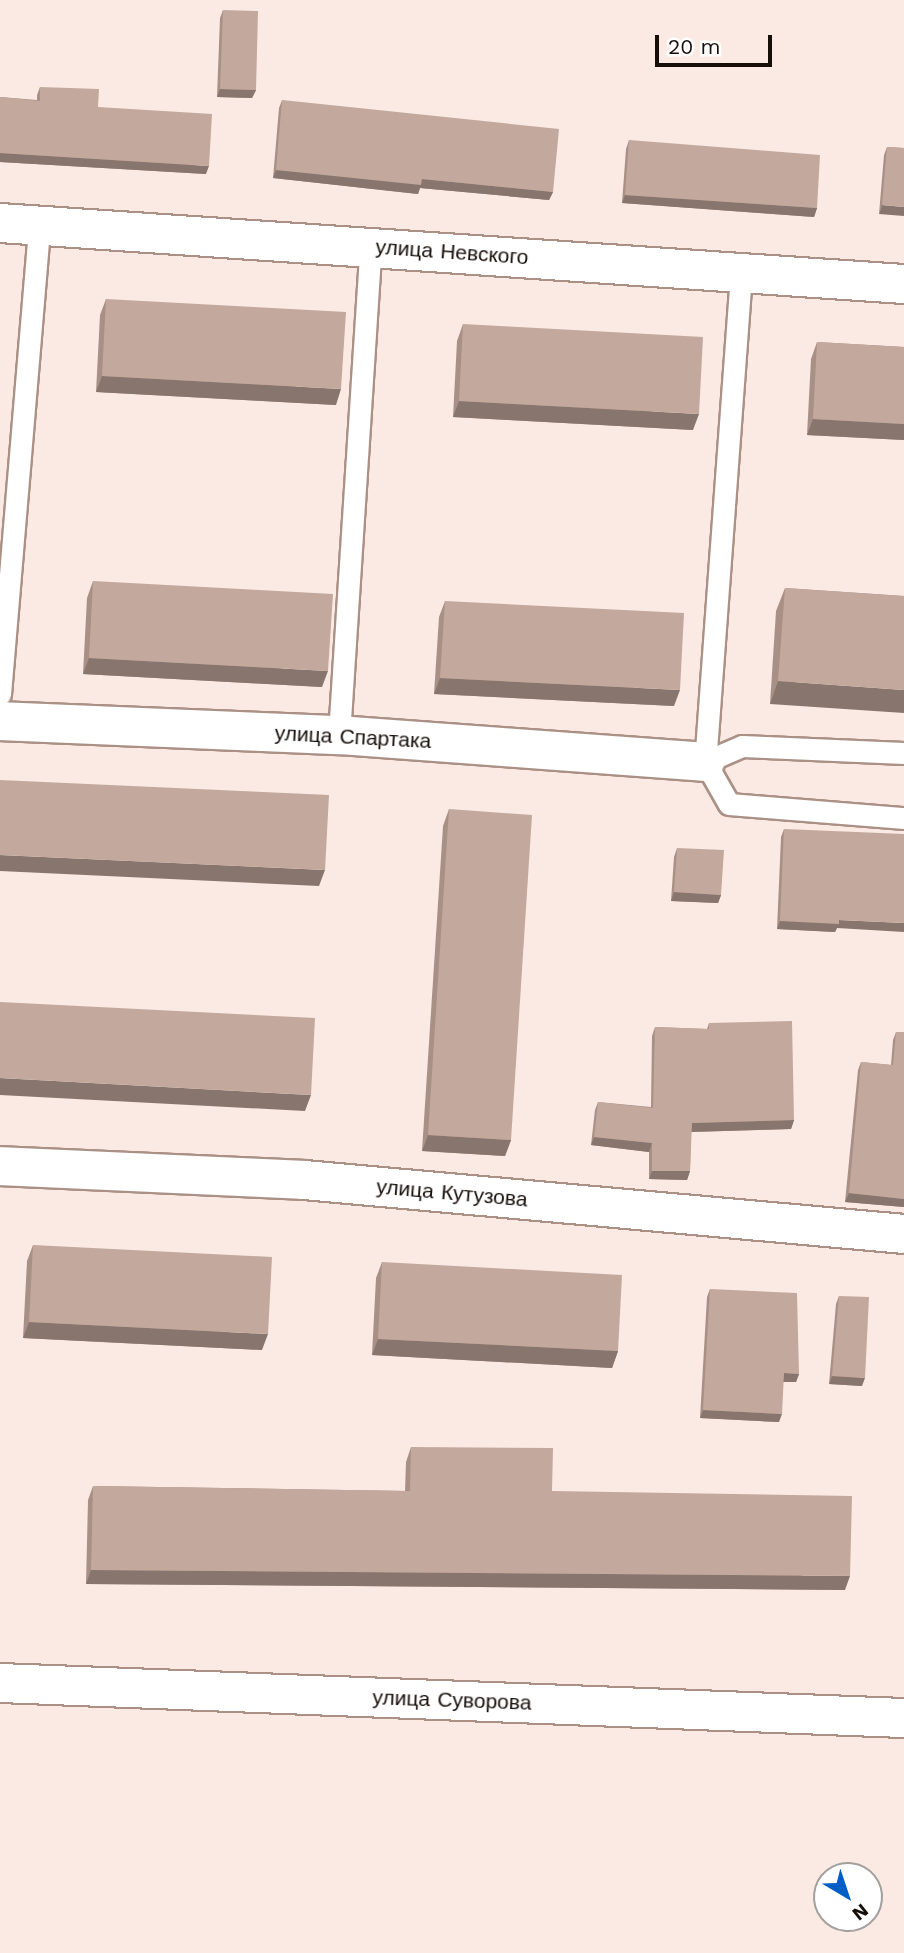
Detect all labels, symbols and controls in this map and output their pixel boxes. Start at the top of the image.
scale bar [659,21,776,65]
text: 20 m [668,34,720,59]
street label: улица Невского [375,234,529,270]
street label: улица Спартака [274,720,432,754]
street label: улица Кутузова [375,1174,529,1212]
street label: улица Суворова [372,1685,532,1715]
north arrow [813,1862,883,1932]
text: N [848,1899,873,1926]

